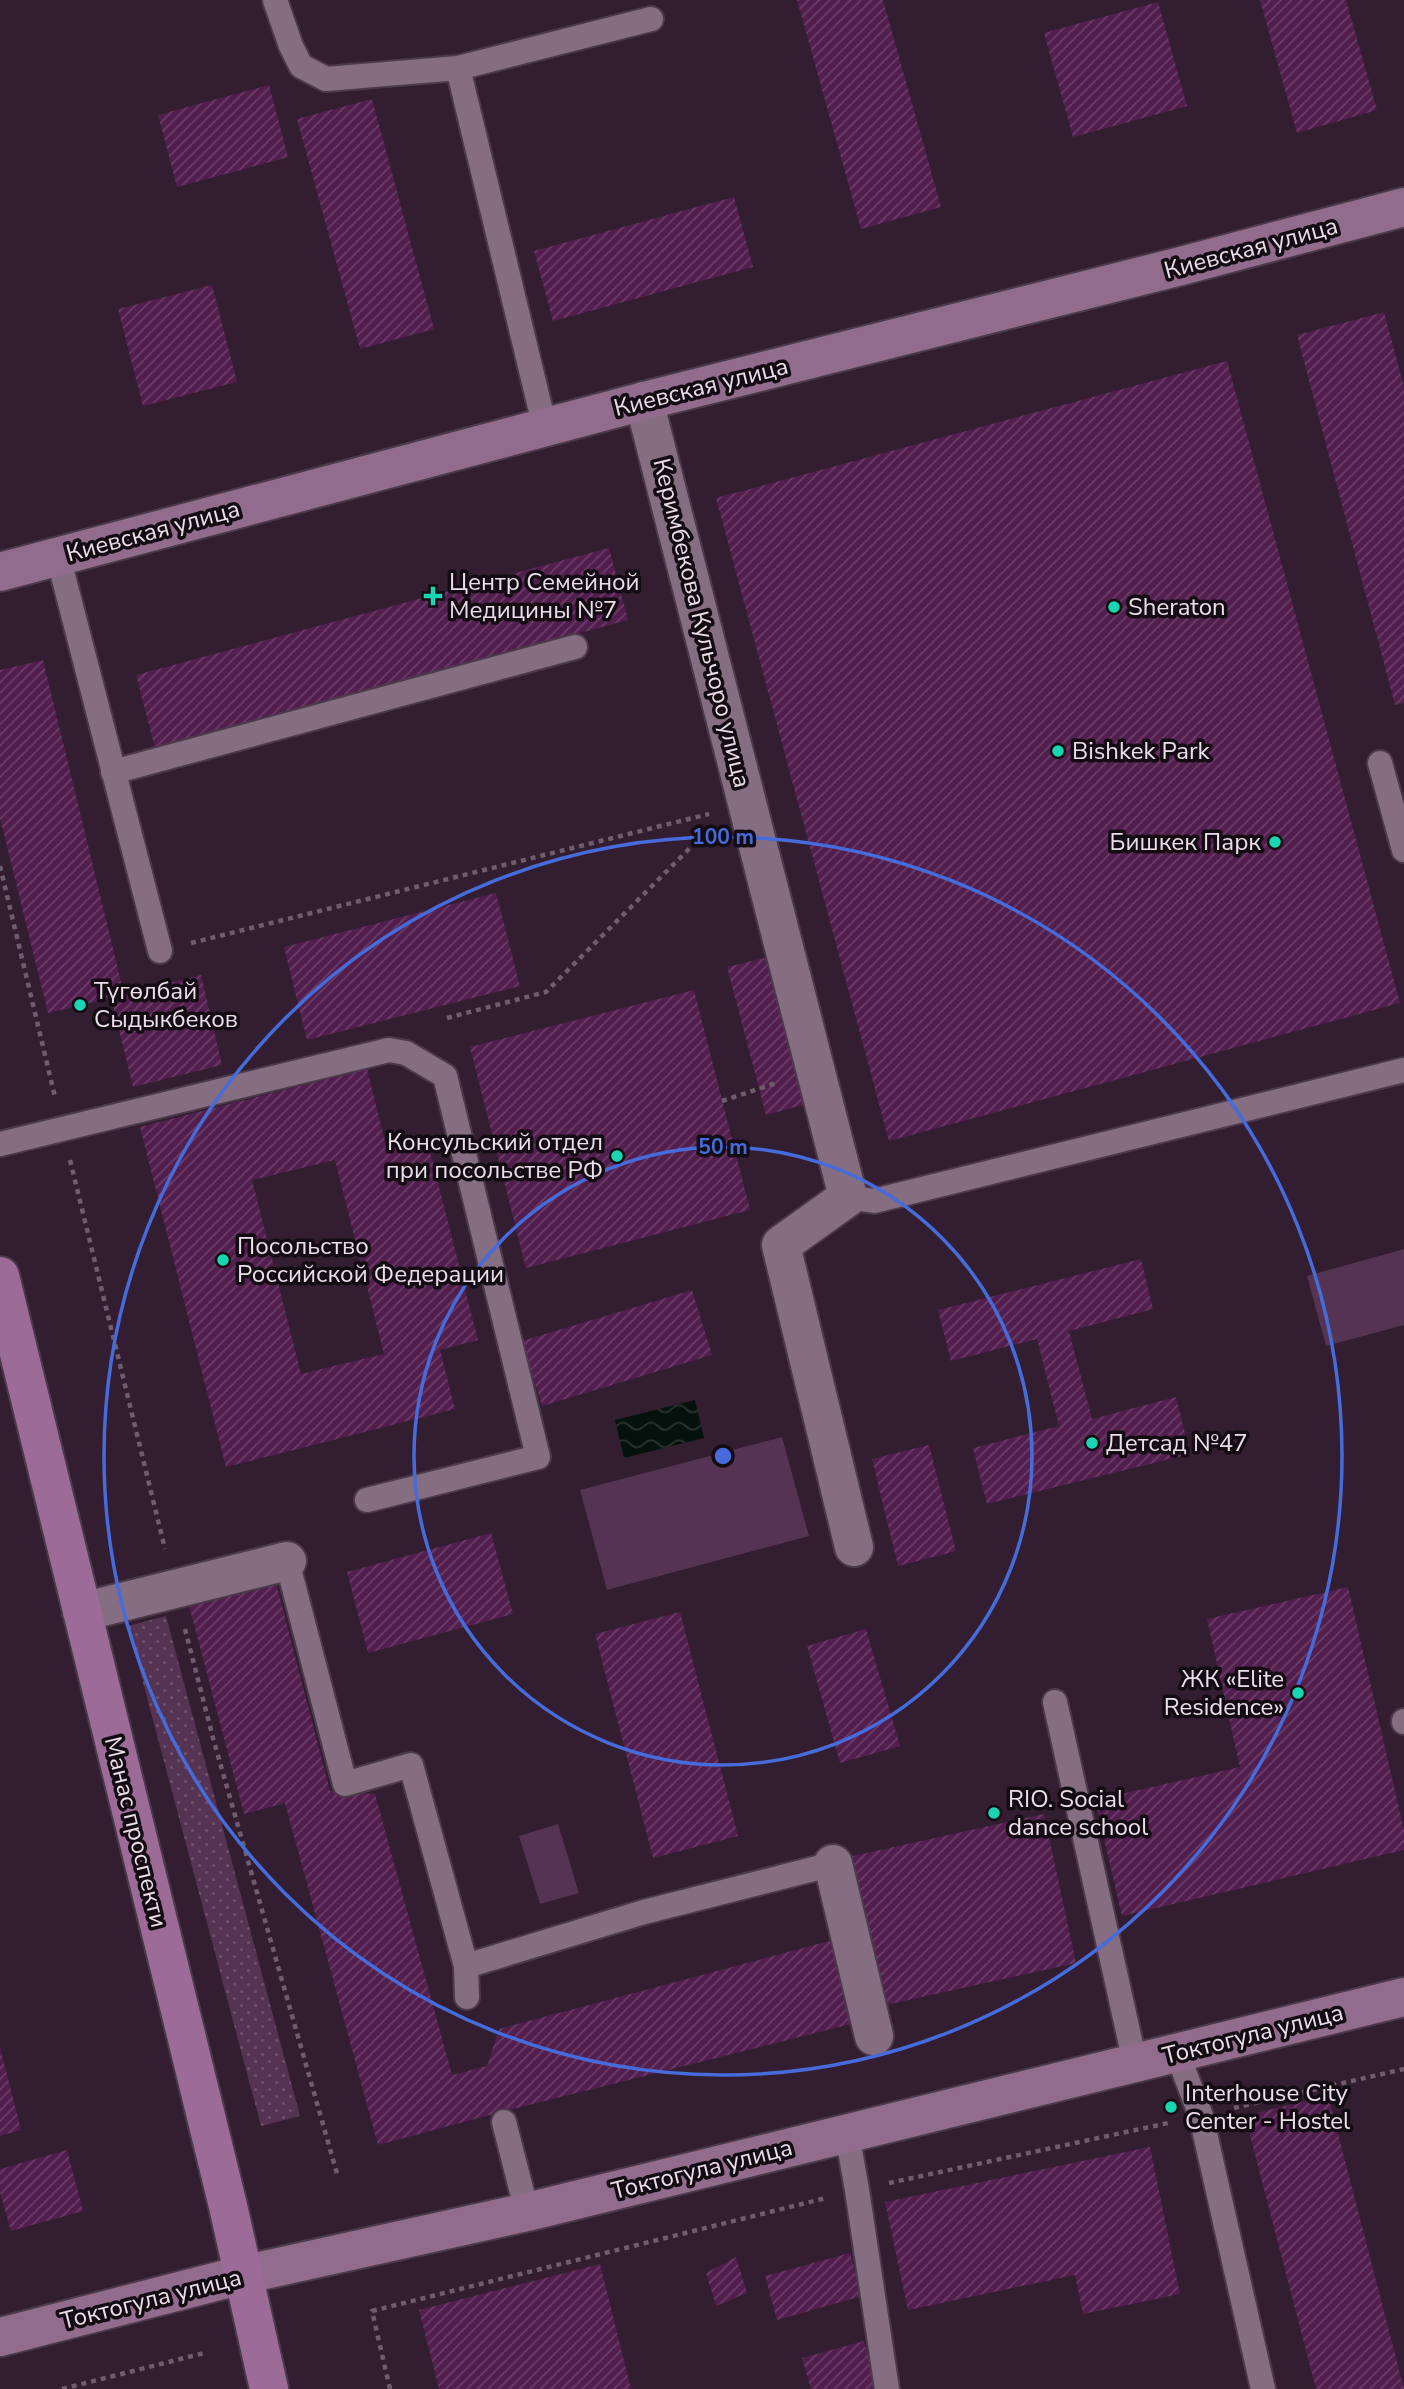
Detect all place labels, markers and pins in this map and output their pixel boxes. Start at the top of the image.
place label: Центр Семейной Медицины №7 [449,566,640,626]
marker: Центр Семейной Медицины №7 [423,586,443,606]
place label: Sheraton [1128,591,1226,623]
marker: Sheraton [1106,599,1122,615]
place label: Bishkek Park [1072,735,1211,767]
marker: Bishkek Park [1050,743,1066,759]
place label: Бишкек Парк [1110,826,1261,858]
marker: Бишкек Парк [1267,834,1283,850]
place label: Түгөлбай Сыдыкбеков [94,975,238,1035]
marker: Түгөлбай Сыдыкбеков [72,997,88,1013]
place label: Консульский отдел при посольстве РФ [386,1126,603,1186]
marker: Консульский отдел при посольстве РФ [609,1148,625,1164]
place label: Посольство Российской Федерации [237,1230,504,1290]
marker: Посольство Российской Федерации [215,1252,231,1268]
place label: Детсад №47 [1106,1427,1248,1459]
marker: Детсад №47 [1084,1435,1100,1451]
centre of rings [711,1444,735,1468]
place label: ЖК «Elite Residence» [1164,1663,1284,1723]
marker: ЖК «Elite Residence» [1290,1685,1306,1701]
place label: RIO. Social dance school [1008,1783,1148,1843]
marker: RIO. Social dance school [986,1805,1002,1821]
place label: Interhouse City Center - Hostel [1185,2077,1350,2137]
marker: Interhouse City Center - Hostel [1163,2099,1179,2115]

